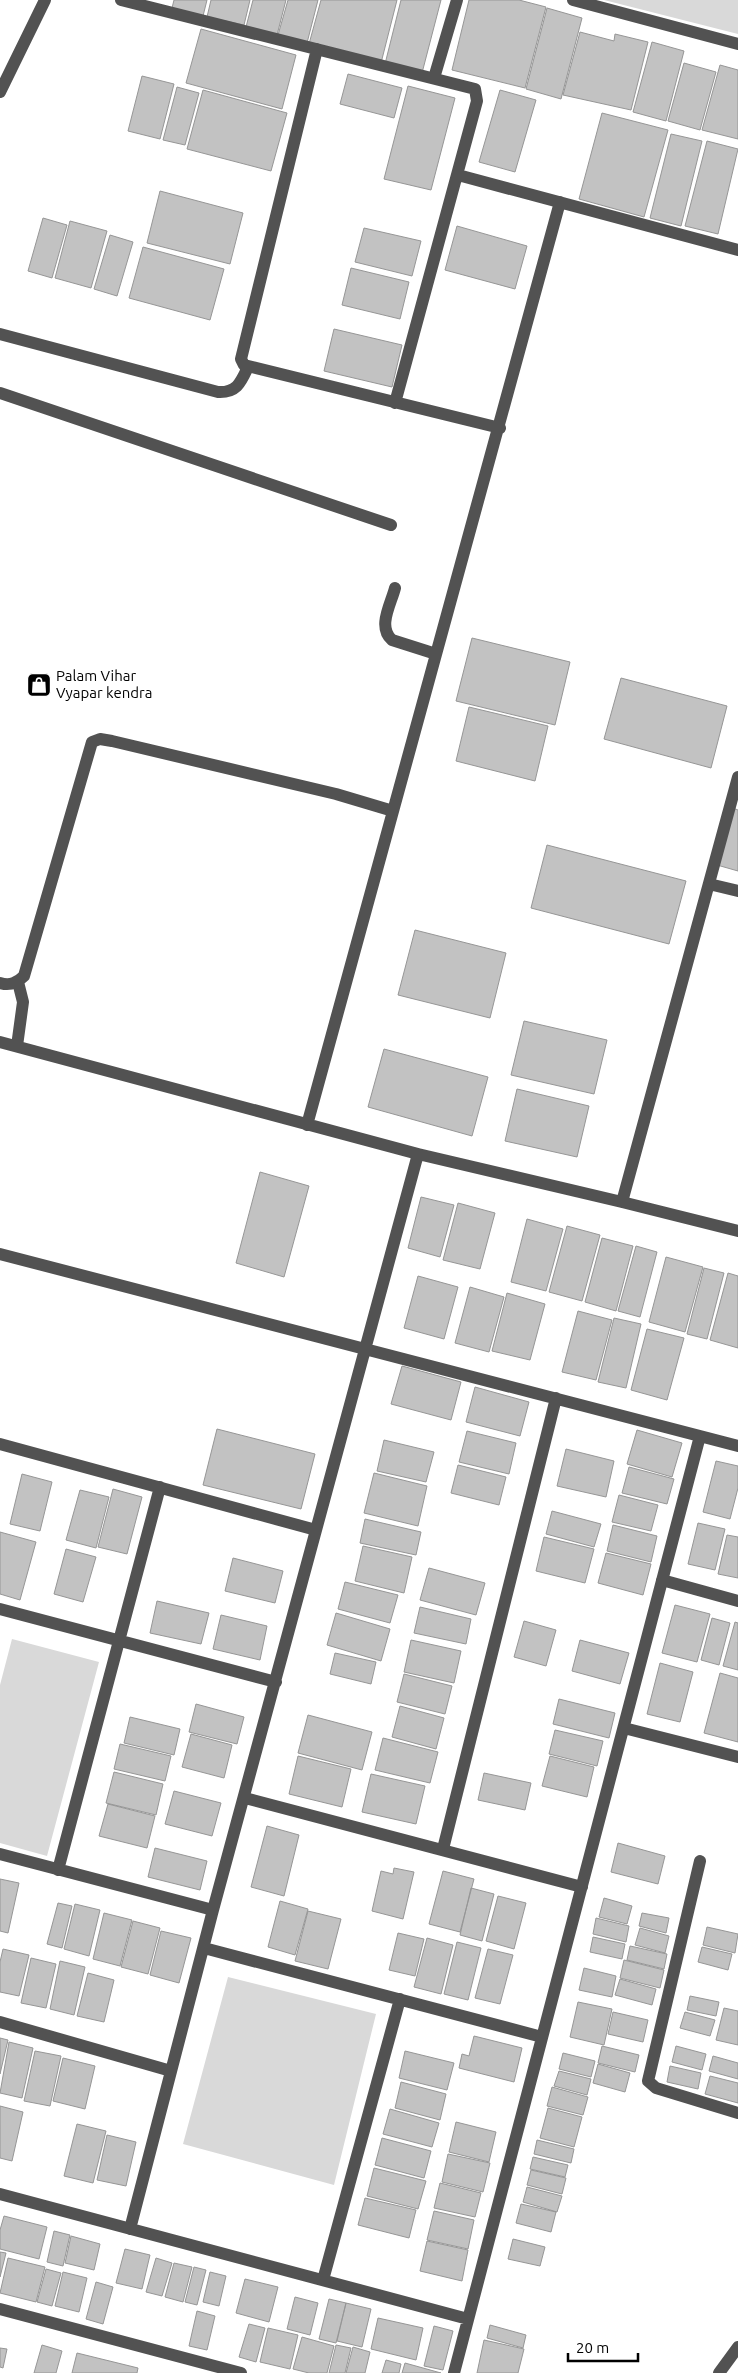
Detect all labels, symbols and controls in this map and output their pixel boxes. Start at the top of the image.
place label: Palam Vihar Vyapar kendra [56,667,152,701]
shop icon: Palam Vihar Vyapar kendra [26,672,52,698]
scale bar [568,2330,638,2362]
text: 20 m [576,2339,609,2356]

